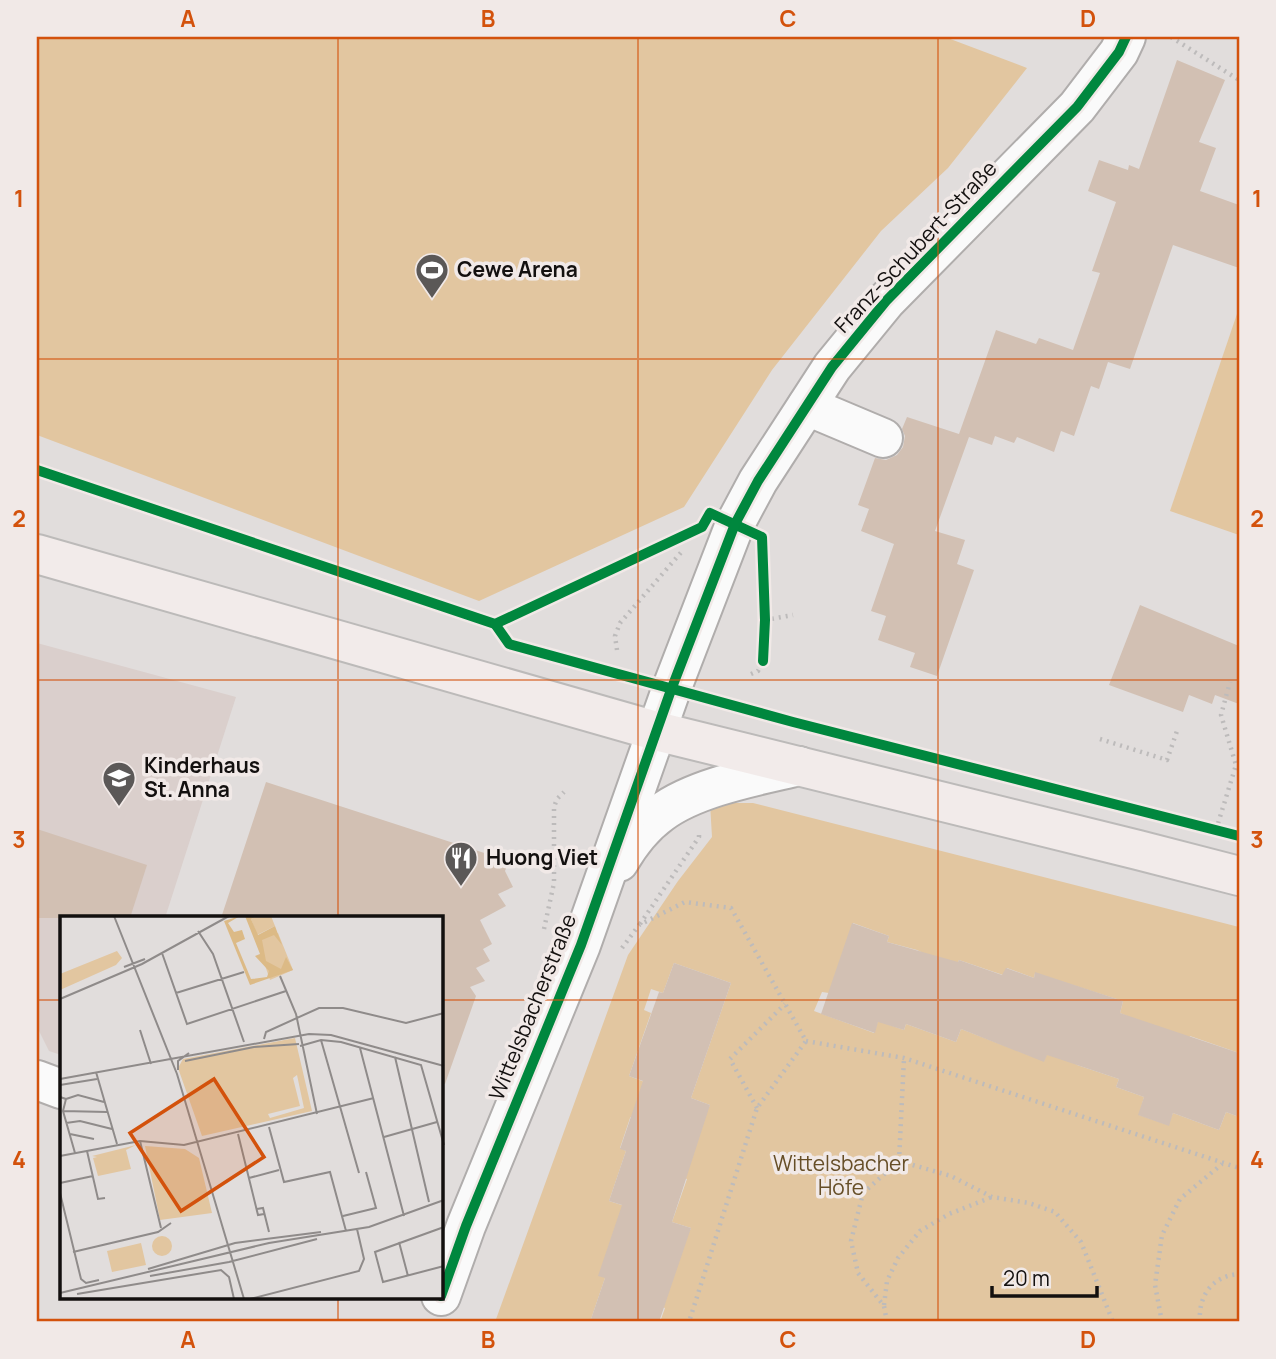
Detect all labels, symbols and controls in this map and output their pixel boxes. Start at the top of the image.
text: A [180,2,196,34]
text: B [481,2,495,34]
text: C [780,2,797,34]
text: D [1080,2,1096,34]
street label: Franz-Schubert-Straße [828,154,1003,338]
text: 1 [14,182,24,214]
text: 1 [1252,182,1262,214]
sports icon: Cewe Arena [413,251,451,300]
place label: Cewe Arena [457,255,578,283]
text: 2 [12,502,26,534]
text: 2 [1250,502,1264,534]
place label: Kinderhaus St. Anna [144,751,260,803]
school or university icon: Kinderhaus St. Anna [100,759,138,808]
text: 3 [12,823,26,855]
text: 3 [1250,823,1264,855]
restaurant icon: Huong Viet [442,839,480,888]
place label: Huong Viet [486,843,598,871]
street label: Wittelsbacherstraße [482,909,582,1104]
inset map [60,916,443,1300]
text: 4 [12,1143,26,1175]
text: 4 [1250,1143,1264,1175]
park label: Wittelsbacher Höfe [773,1149,909,1201]
scale bar [992,1254,1098,1298]
text: 20 m [1003,1264,1050,1292]
text: A [180,1323,196,1355]
text: B [481,1323,495,1355]
text: C [780,1323,797,1355]
text: D [1080,1323,1096,1355]

